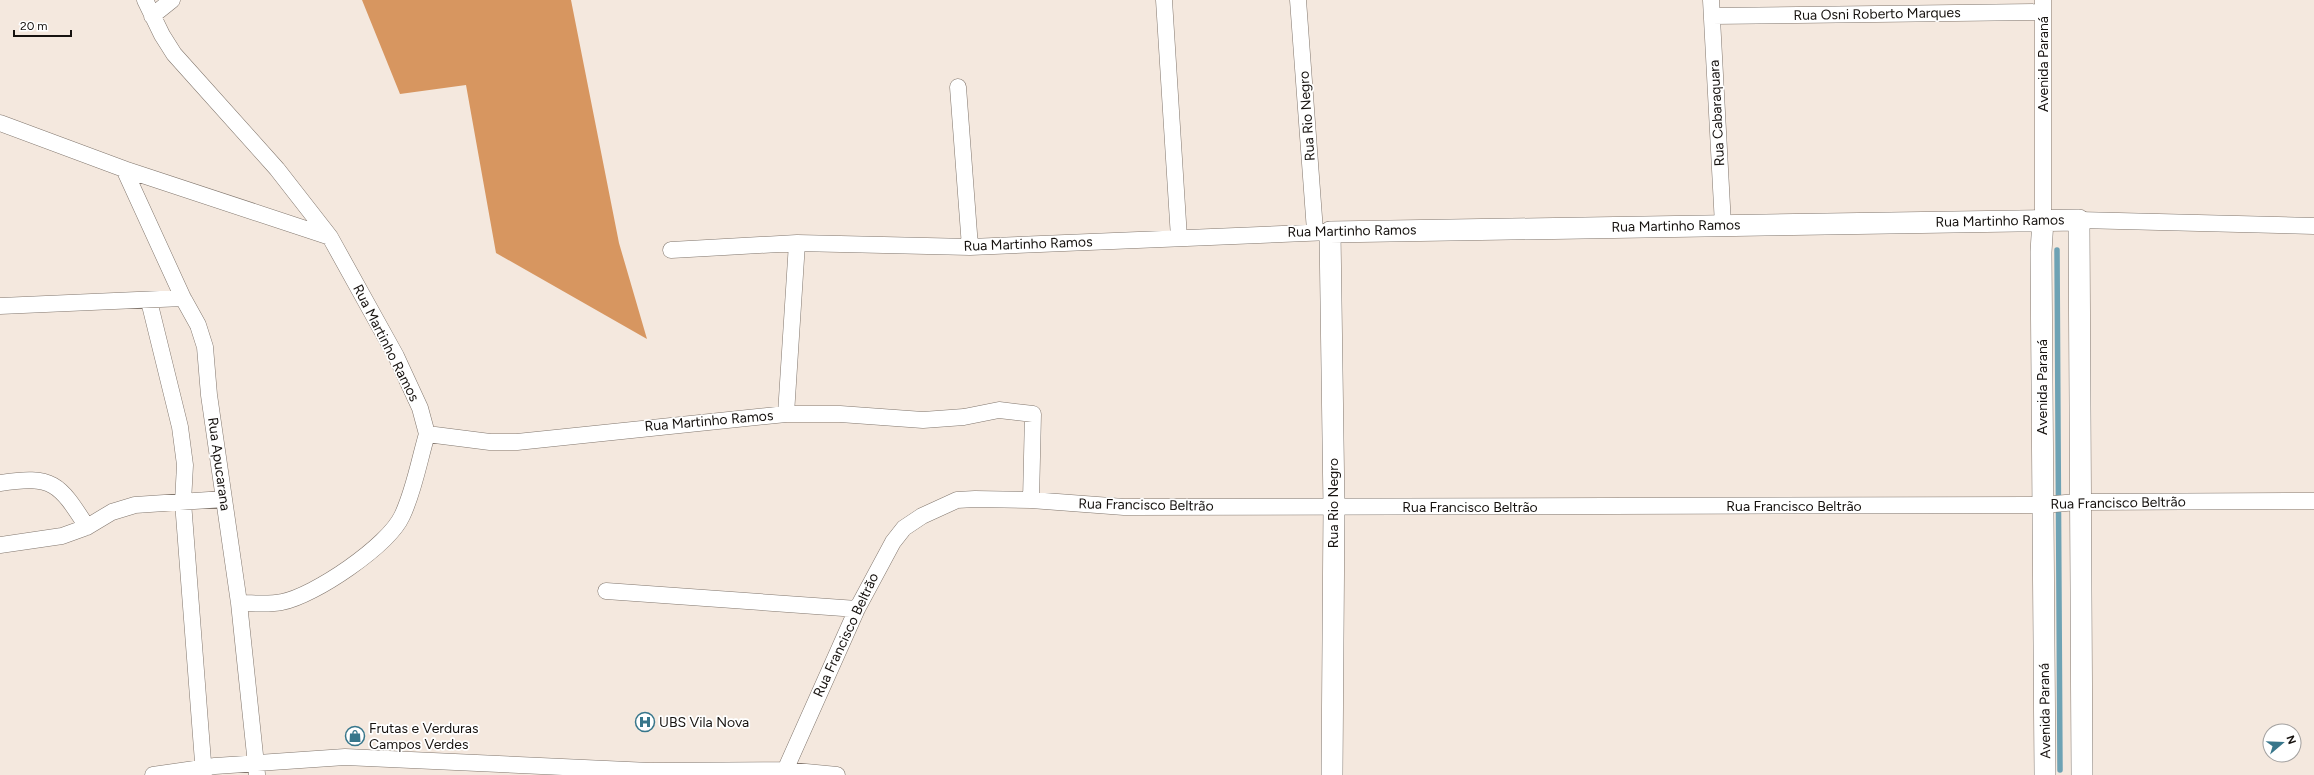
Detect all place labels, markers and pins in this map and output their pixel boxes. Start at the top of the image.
hospital icon: UBS Vila Nova [634,711,656,733]
place label: UBS Vila Nova [659,714,749,731]
place label: Frutas e Verduras Campos Verdes [369,720,478,753]
shop icon: Frutas e Verduras Campos Verdes [344,725,366,747]

